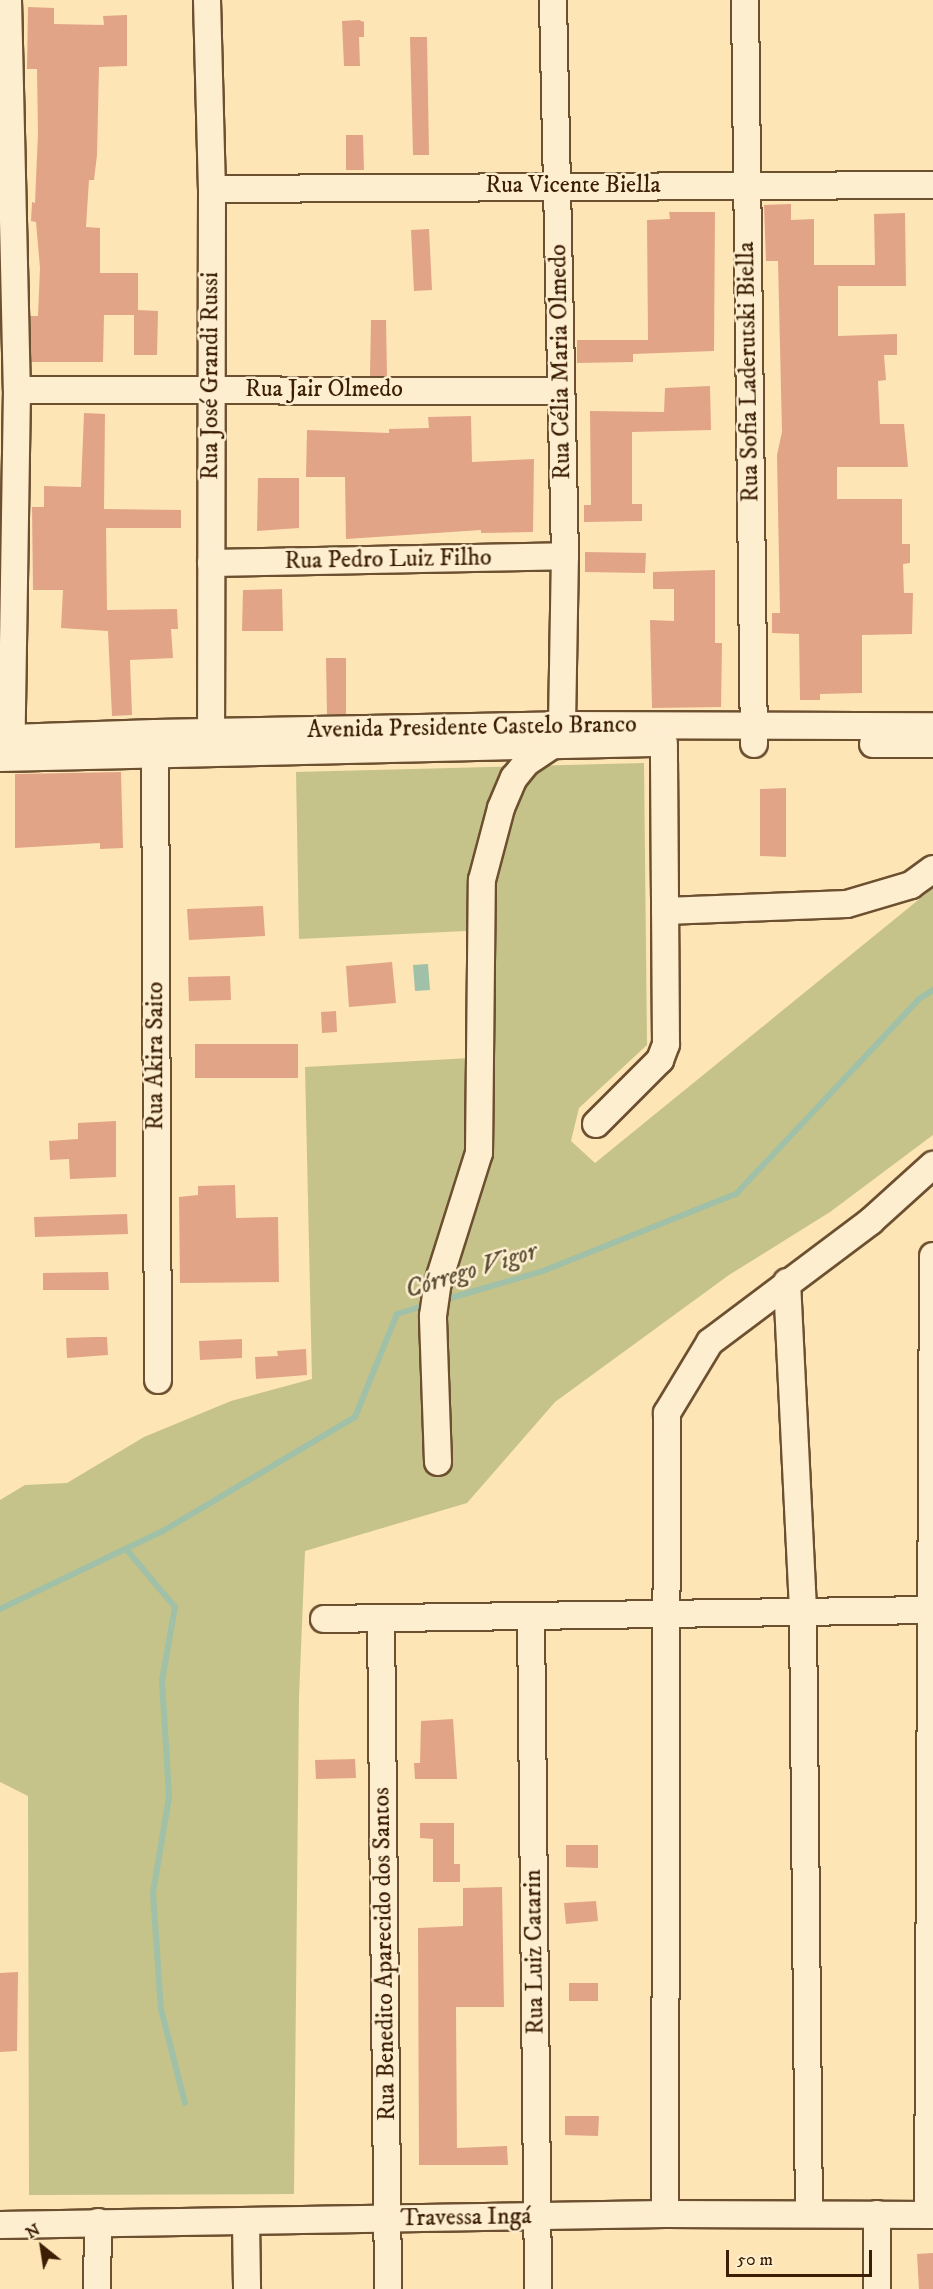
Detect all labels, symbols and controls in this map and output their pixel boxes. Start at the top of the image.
street label: Rua Vicente Biella [485,172,661,200]
street label: Rua Sofia Laderutski Biella [732,241,766,503]
street label: Rua Célia Maria Olmedo [545,244,577,480]
street label: Rua José Grandi Russi [197,272,225,480]
street label: Rua Jair Olmedo [245,376,403,404]
street label: Rua Pedro Luiz Filho [284,544,492,576]
street label: Avenida Presidente Castelo Branco [307,711,637,745]
street label: Rua Akira Saito [142,982,170,1130]
water label: Córrego Vigor [401,1236,541,1306]
street label: Rua Benedito Aparecido dos Santos [368,1787,402,2121]
street label: Rua Luiz Catarin [519,1869,551,2035]
street label: Travessa Ingá [400,2202,532,2234]
north arrow [12,2217,72,2277]
text: N [22,2219,44,2243]
scale bar [729,2238,874,2276]
text: 50 m [737,2249,773,2271]

